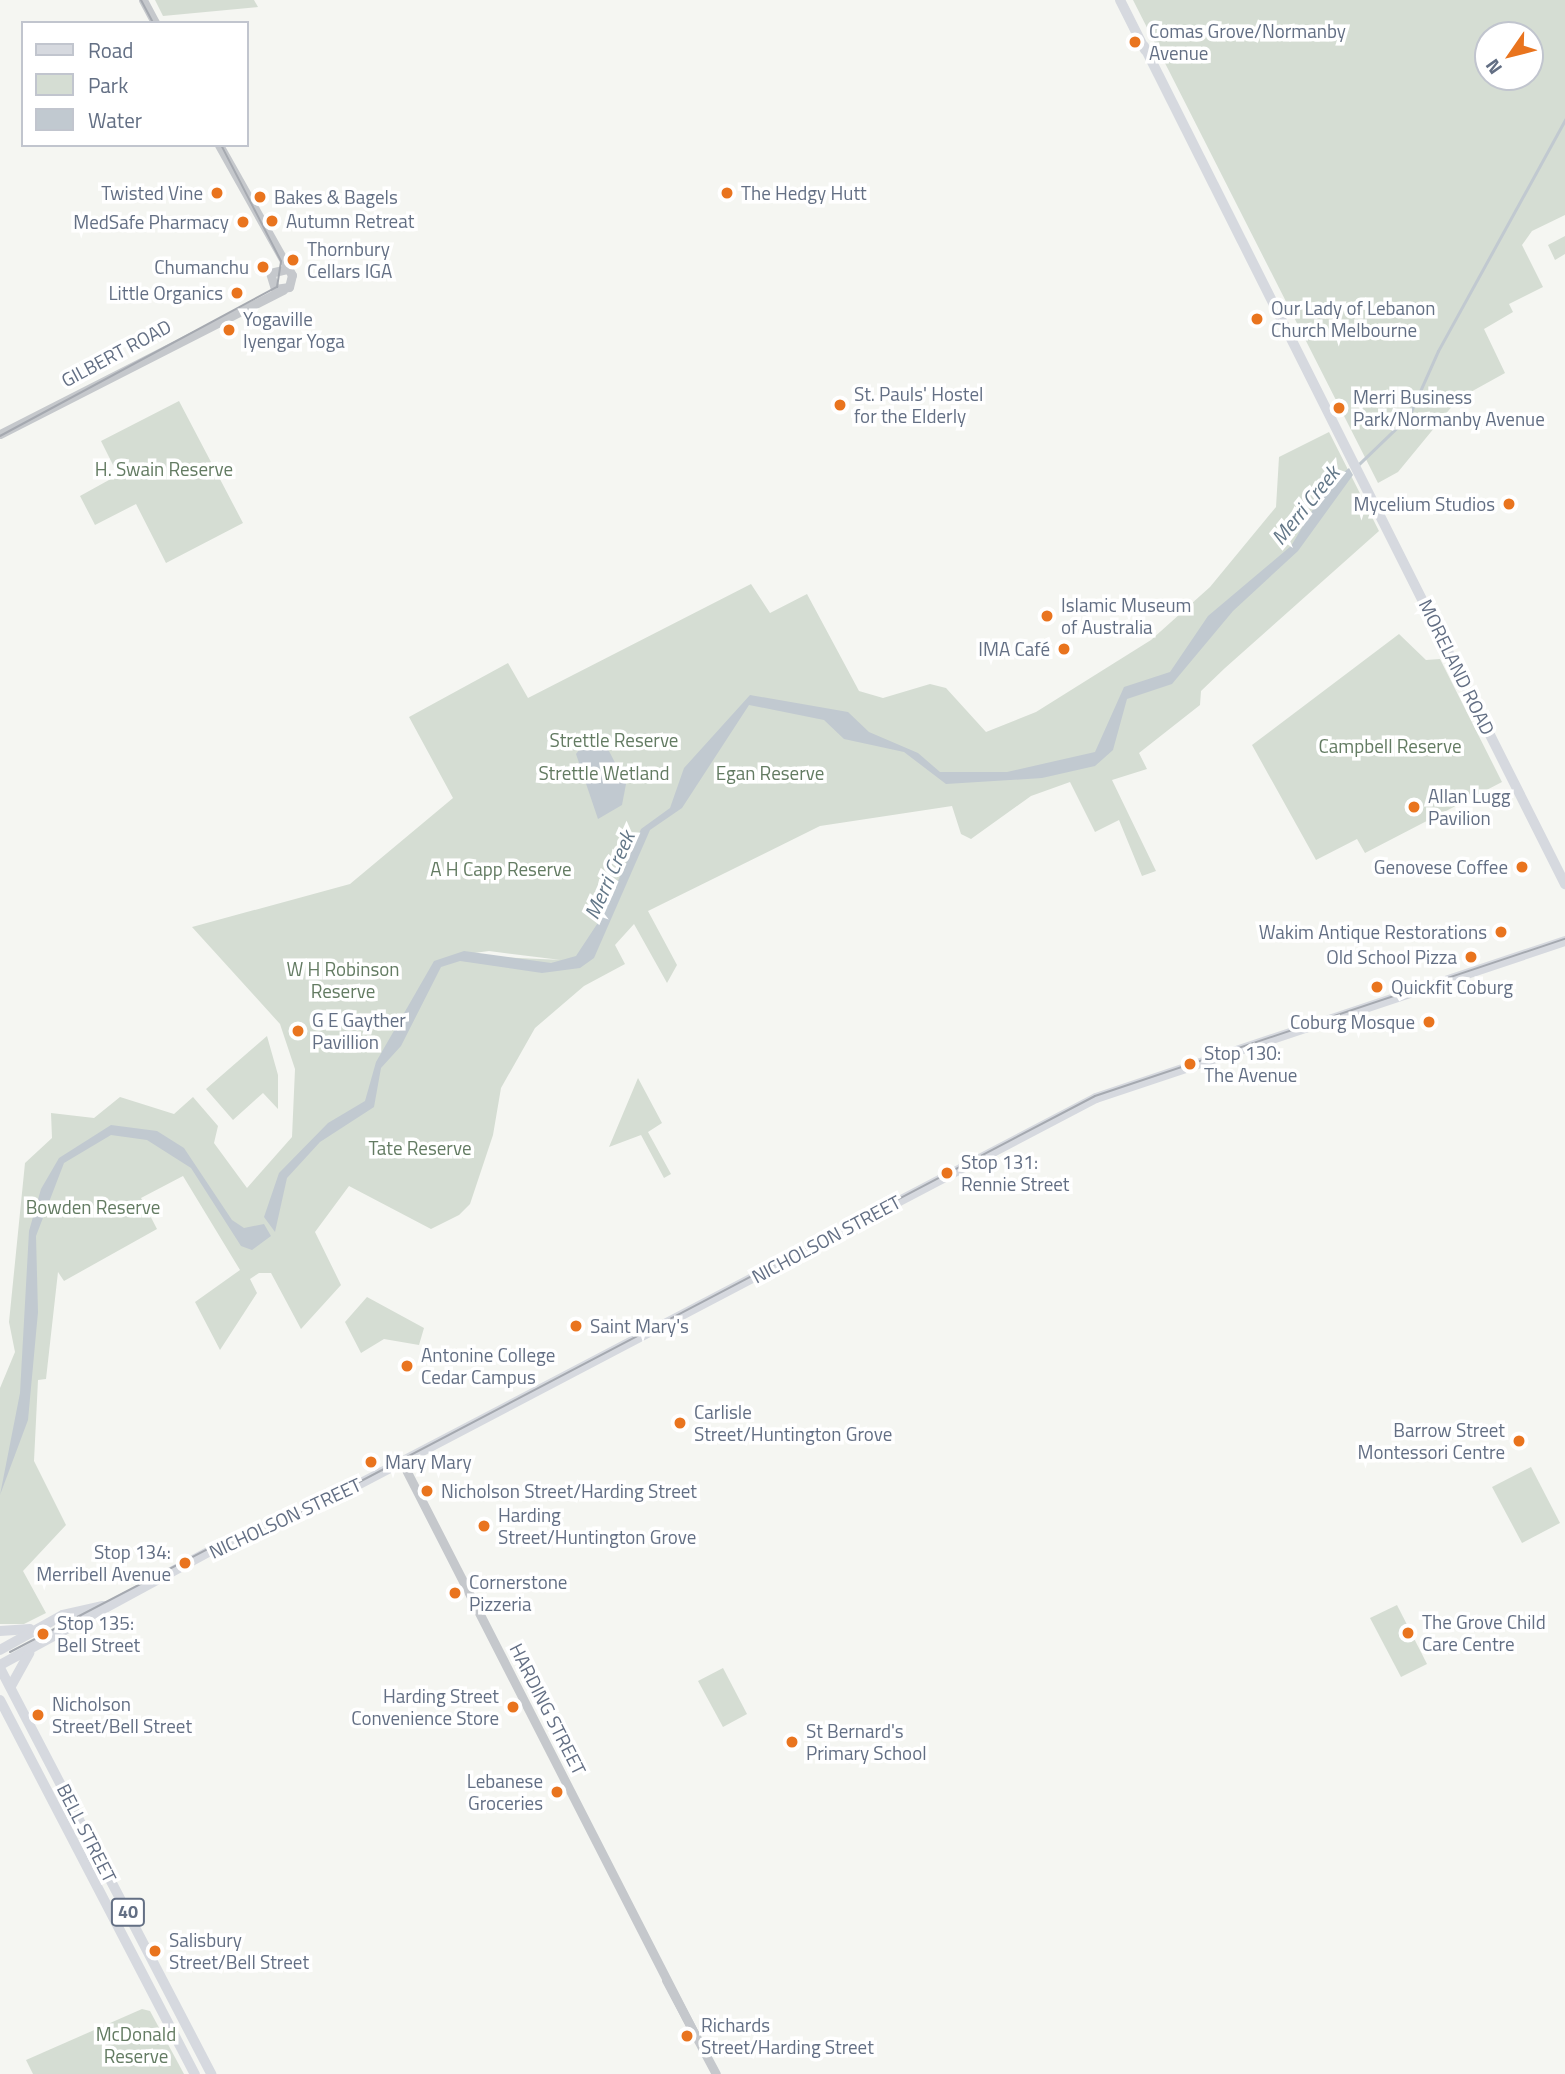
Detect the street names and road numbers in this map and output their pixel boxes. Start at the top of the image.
street label: GILBERT ROAD [57,315,175,391]
street label: MORELAND ROAD [1414,595,1500,739]
street label: NICHOLSON STREET [748,1190,904,1288]
street label: NICHOLSON STREET [205,1473,365,1563]
street label: HARDING STREET [505,1639,591,1779]
street label: BELL STREET [52,1780,122,1886]
road number: 40 [110,1898,146,1926]

